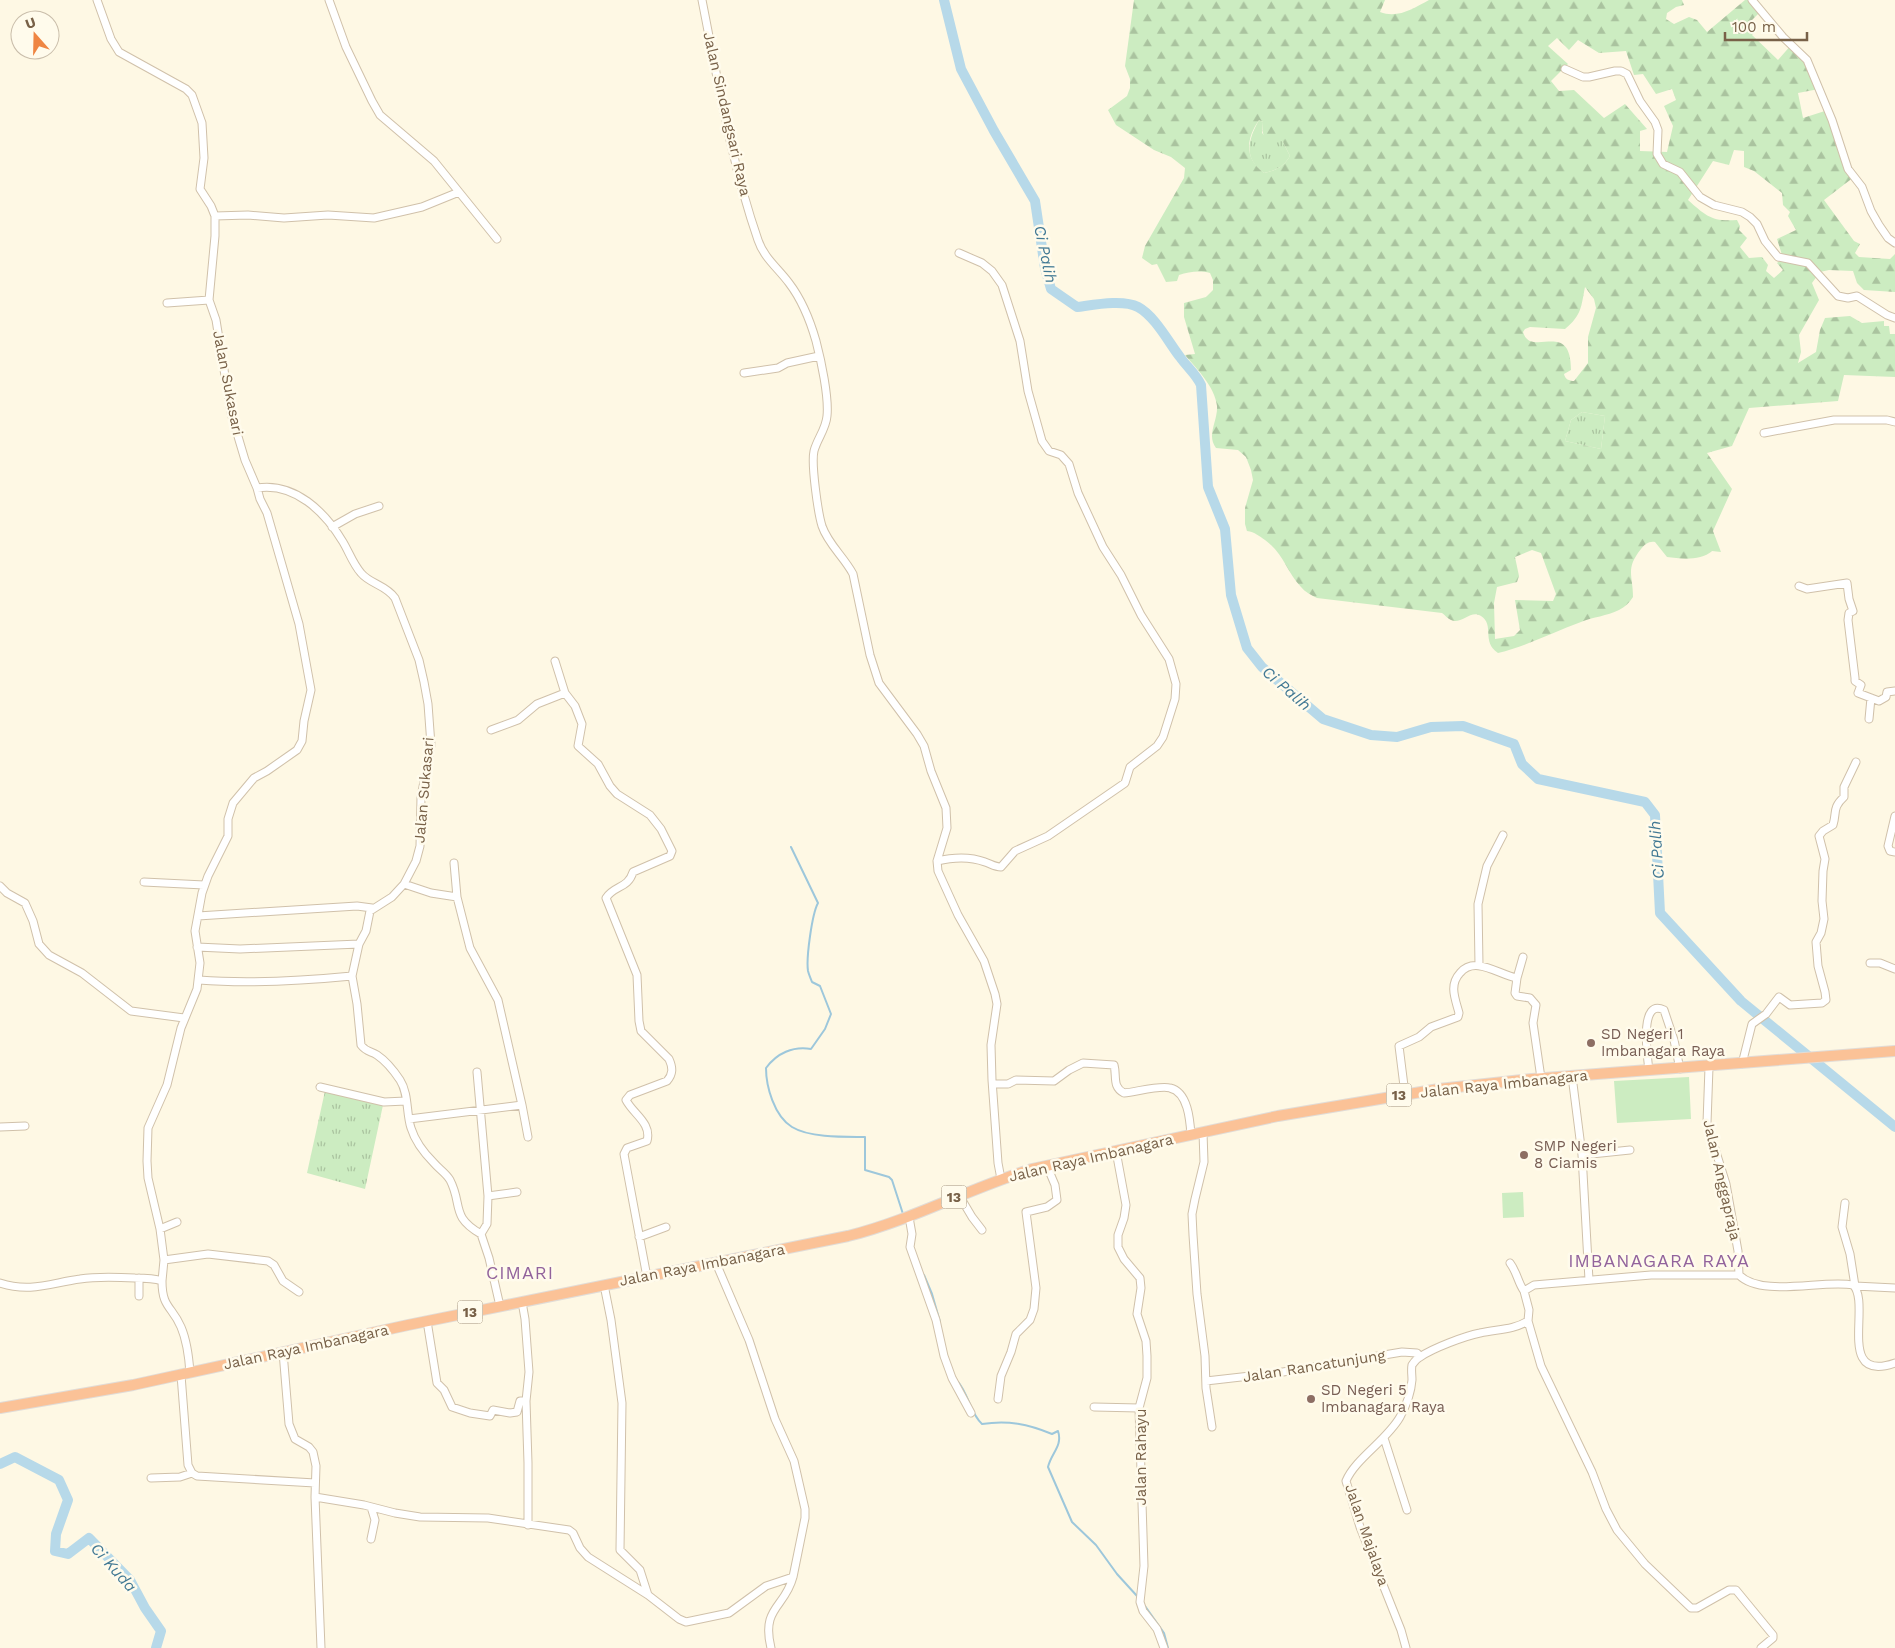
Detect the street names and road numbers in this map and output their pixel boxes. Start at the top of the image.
street label: Jalan Sindangsari Raya [699,30,755,198]
street label: Jalan Sukasari [209,329,247,437]
street label: Jalan Sukasari [410,736,438,844]
street label: Jalan Raya Imbanagara [1419,1066,1589,1102]
road number: 13 [1386,1084,1412,1106]
street label: Jalan Anggapraja [1699,1118,1745,1243]
street label: Jalan Raya Imbanagara [1007,1130,1175,1186]
road number: 13 [942,1186,966,1208]
street label: Jalan Raya Imbanagara [618,1240,787,1290]
road number: 13 [458,1300,482,1324]
street label: Jalan Raya Imbanagara [222,1321,391,1373]
street label: Jalan Rancatunjung [1242,1346,1386,1386]
street label: Jalan Rahayu [1132,1409,1150,1506]
street label: Jalan Majalaya [1341,1482,1393,1589]

